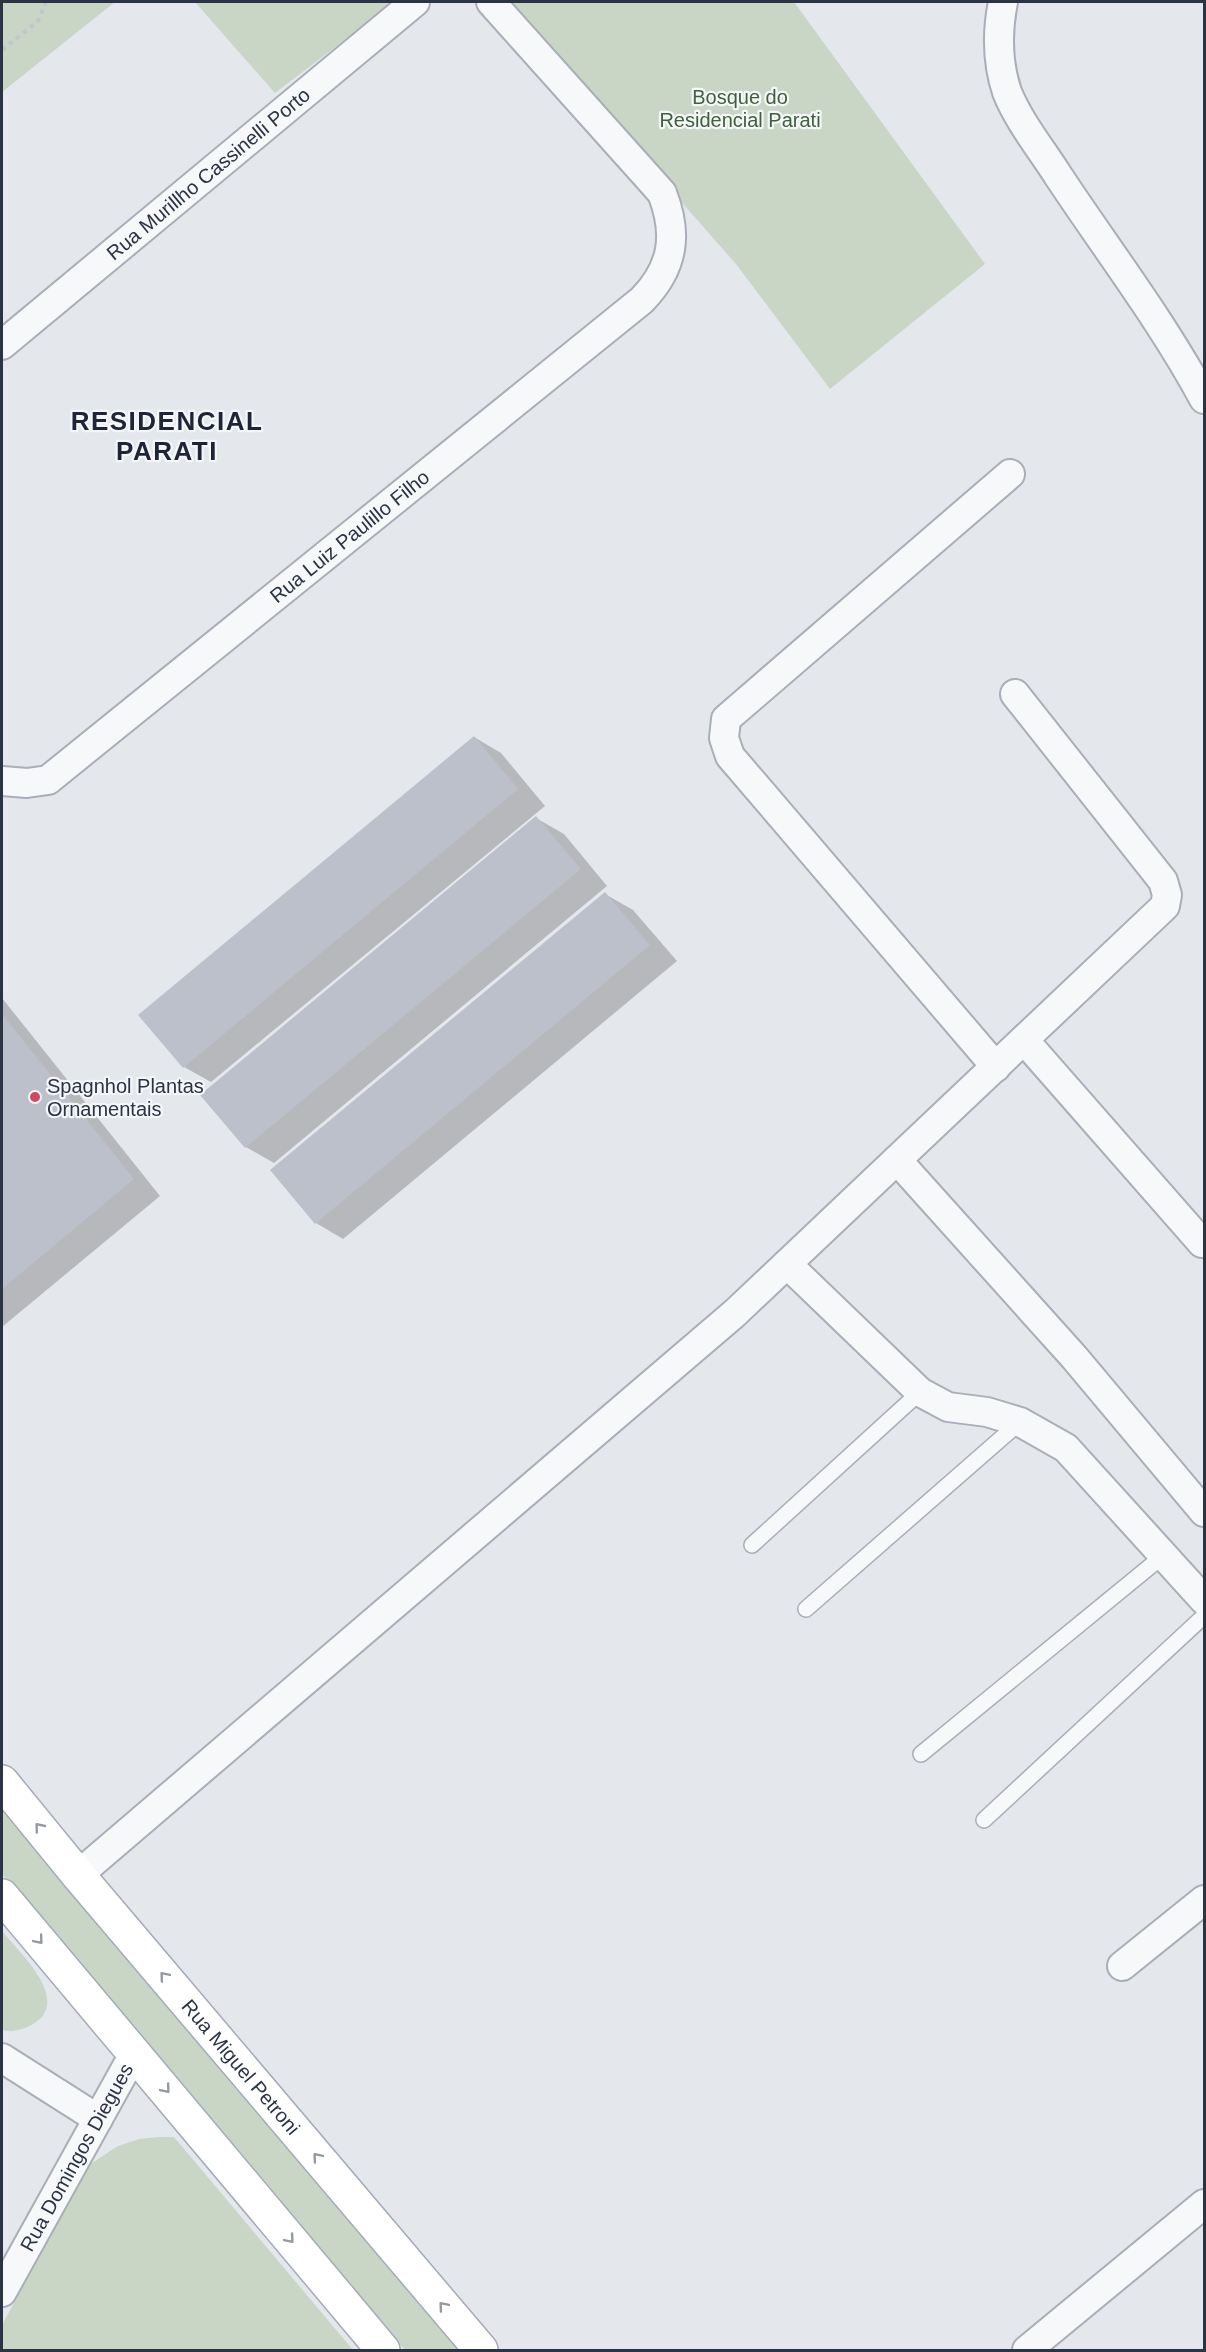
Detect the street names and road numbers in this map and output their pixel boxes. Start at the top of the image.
street label: Rua Murillho Cassinelli Porto [102,83,314,264]
street label: Rua Luiz Paulillo Filho [266,466,433,607]
street label: Rua Miguel Petroni [178,1995,304,2139]
street label: Rua Domingos Diegues [16,2060,137,2255]

